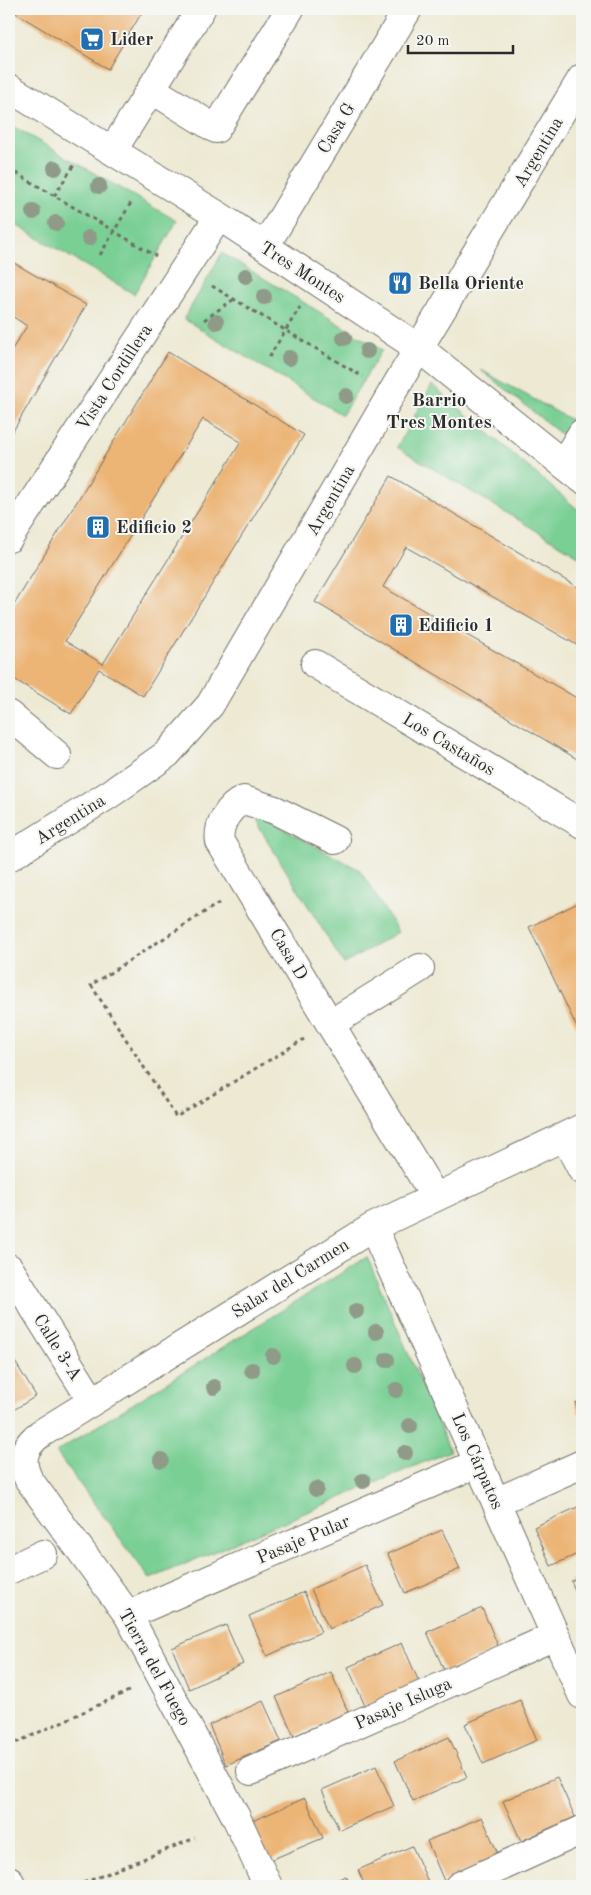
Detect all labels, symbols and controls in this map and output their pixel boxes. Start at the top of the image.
scale bar [408,22,514,54]
supermarket icon: Lider [79,26,105,52]
place label: Lider [110,31,154,49]
text: 20 m [416,34,450,49]
street label: Casa G [315,100,359,157]
street label: Argentina [511,114,567,191]
street label: Tres Montes [257,239,348,307]
restaurant icon: Bella Oriente [387,270,413,296]
place label: Bella Oriente [418,275,524,293]
street label: Vista Cordillera [74,321,156,434]
district label: Barrio Tres Montes [386,392,492,433]
street label: Argentina [303,462,358,539]
building icon: Edificio 2 [85,514,111,540]
place label: Edificio 2 [116,519,192,537]
building icon: Edificio 1 [388,612,414,638]
place label: Edificio 1 [418,617,494,635]
street label: Los Castaños [399,710,498,780]
street label: Argentina [32,791,109,848]
street label: Casa D [266,926,310,983]
street label: Salar del Carmen [229,1235,353,1322]
street label: Calle 3-A [30,1311,85,1384]
street label: Los Cárpatos [448,1410,506,1512]
street label: Pasaje Pular [254,1512,353,1568]
street label: Tierra del Fuego [115,1606,194,1729]
street label: Pasaje Isluga [352,1674,455,1733]

